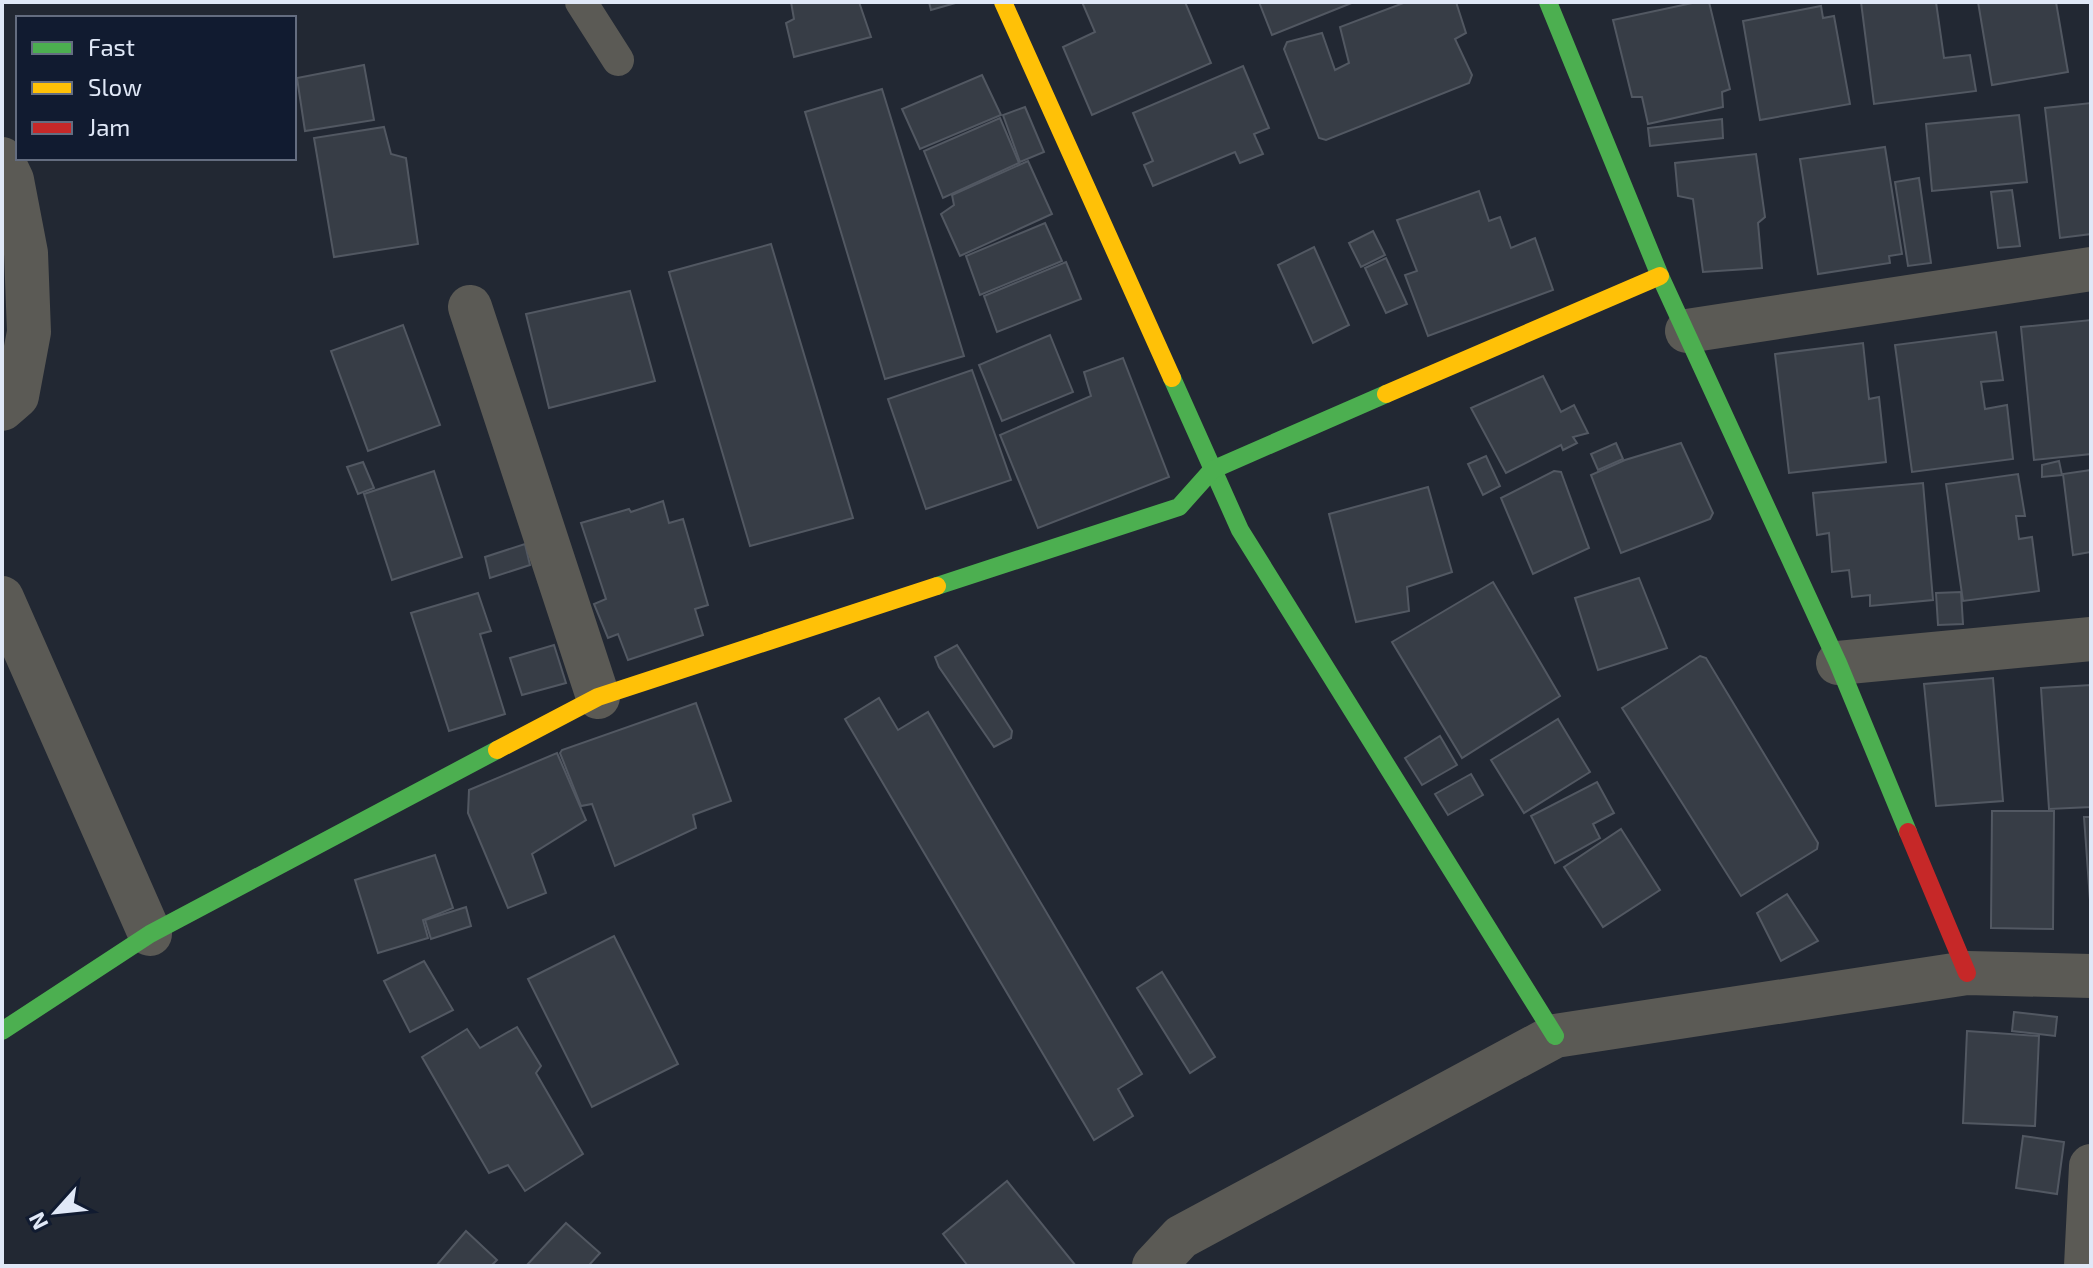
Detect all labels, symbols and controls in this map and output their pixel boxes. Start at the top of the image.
legend [16,16,296,160]
text: Fast [88,32,135,61]
text: Slow [88,72,142,101]
text: Jam [88,112,130,141]
north arrow [16,1172,96,1252]
text: N [22,1209,52,1235]

